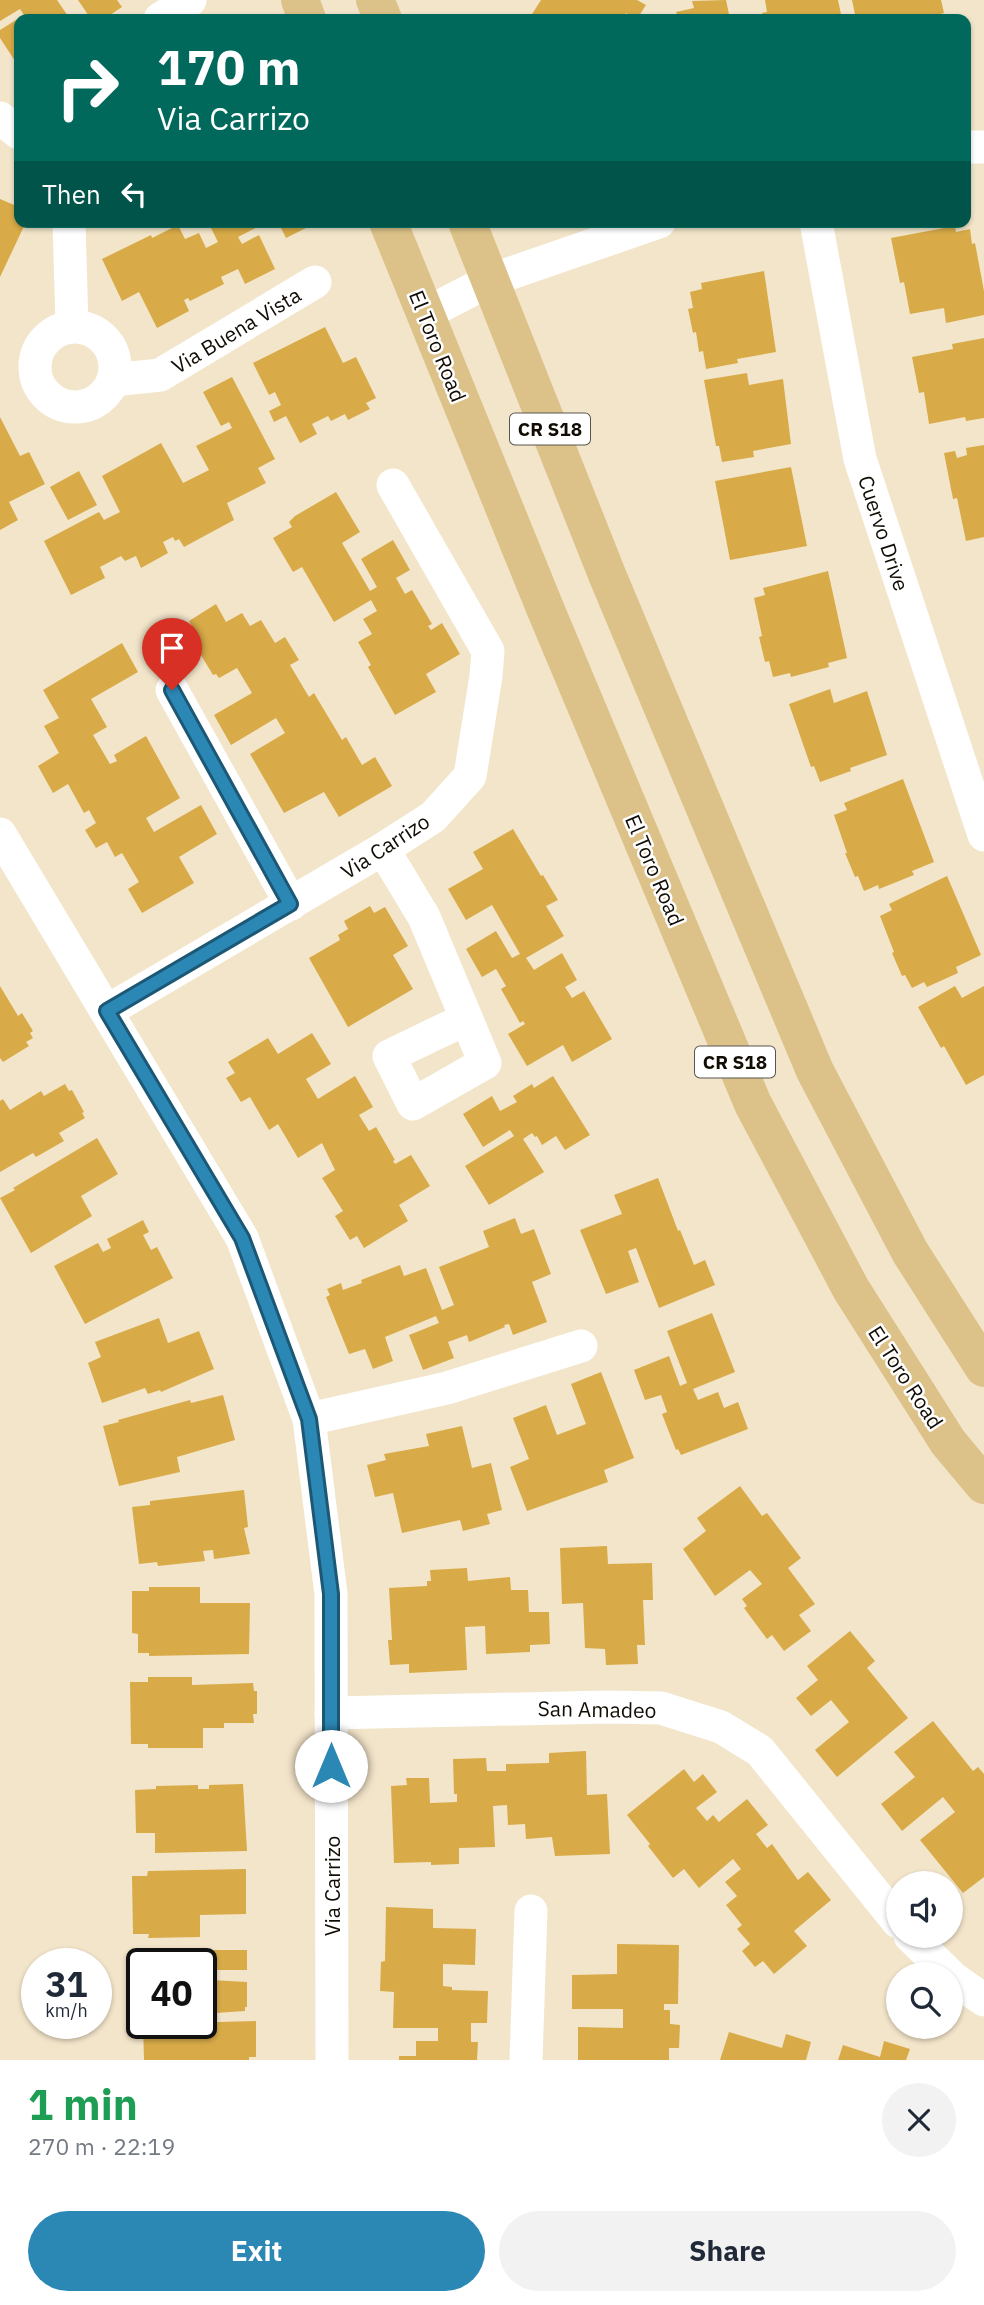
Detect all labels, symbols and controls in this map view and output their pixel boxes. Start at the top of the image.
text: 170 m [157,35,301,98]
icon: right [42,42,133,133]
text: Via Carrizo [157,97,310,139]
icon: left [115,175,153,213]
text: Then [42,177,101,211]
street label: Via Buena Vista [166,280,306,380]
street label: El Toro Road [403,286,473,406]
road number: CR S18 [510,414,590,444]
street label: Cuervo Drive [852,472,916,594]
pin [142,618,202,690]
icon: arrive [153,629,191,667]
street label: Via Carrizo [335,807,435,885]
street label: El Toro Road [619,810,691,930]
road number: CR S18 [695,1046,775,1078]
street label: El Toro Road [862,1320,950,1434]
street label: San Amadeo [537,1694,657,1724]
position arrow [294,1729,368,1803]
street label: Via Carrizo [318,1836,346,1936]
map controls [886,1871,963,2039]
button: sound [886,1871,963,1948]
speed limit sign: 40 [126,1948,217,2039]
text: 31 [45,1961,88,2007]
button: search [886,1962,963,2039]
text: km/h [45,1999,88,2022]
text: 1 min [28,2077,138,2132]
button: close [882,2083,956,2157]
text: 270 m · 22:19 [28,2131,175,2161]
button: Exit [28,2211,485,2291]
button: Share [499,2211,956,2291]

